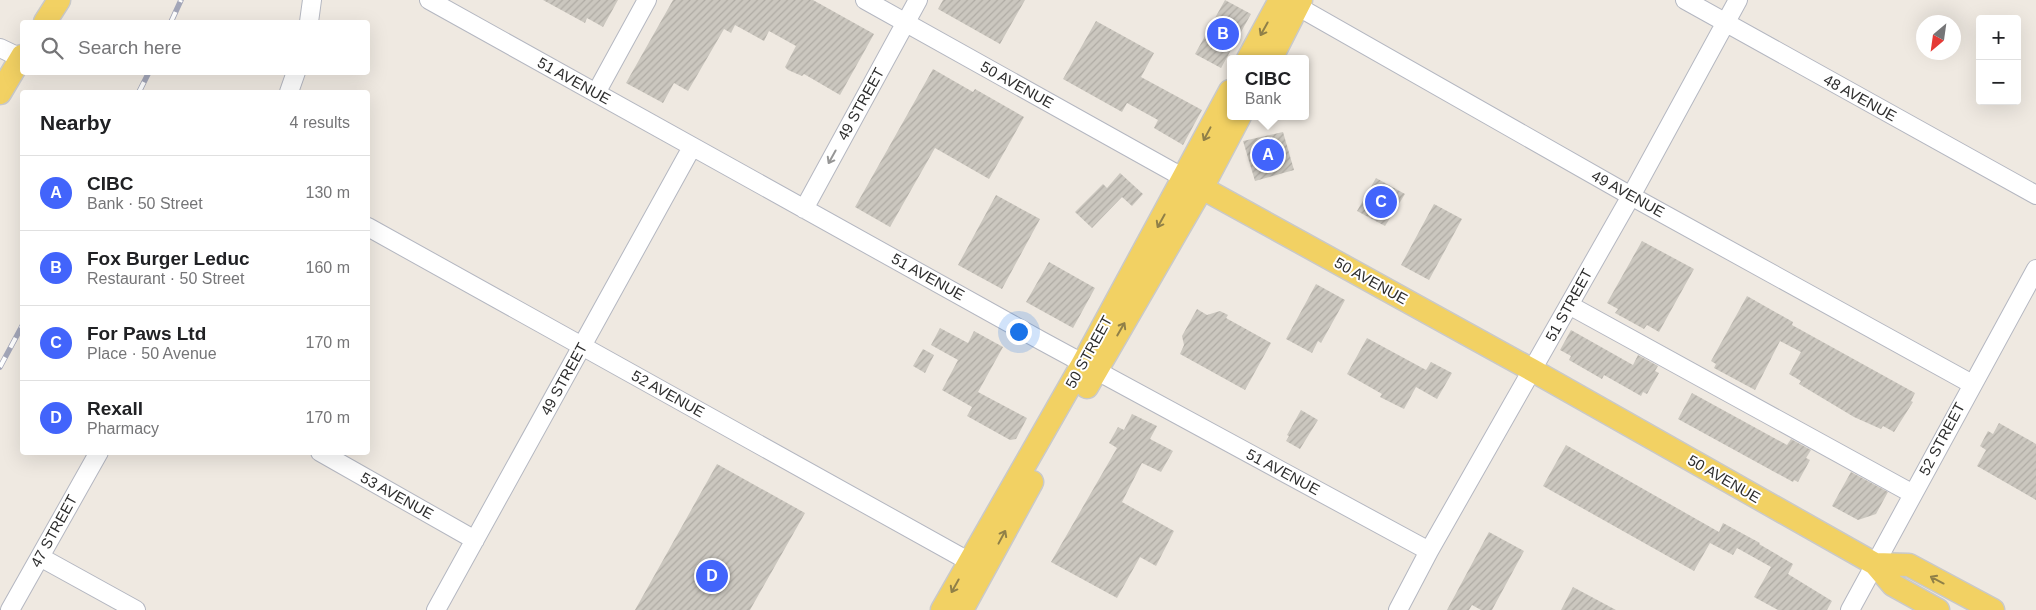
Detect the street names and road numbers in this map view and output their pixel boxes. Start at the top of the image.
street label: 51 AVENUE [535,54,614,108]
street label: 50 AVENUE [978,58,1057,112]
street label: 49 STREET [834,65,887,143]
street label: 48 AVENUE [1821,71,1900,125]
street label: 49 AVENUE [1589,167,1668,221]
street label: 51 AVENUE [889,250,968,304]
street label: 50 AVENUE [1332,254,1411,308]
street label: 51 STREET [1542,266,1595,344]
street label: 50 STREET [1062,313,1115,391]
street label: 49 STREET [537,340,590,418]
street label: 52 AVENUE [629,367,708,421]
street label: 52 STREET [1915,399,1968,478]
street label: 51 AVENUE [1244,445,1323,498]
street label: 50 AVENUE [1685,451,1763,506]
street label: 53 AVENUE [358,469,437,523]
street label: 47 STREET [27,492,80,570]

